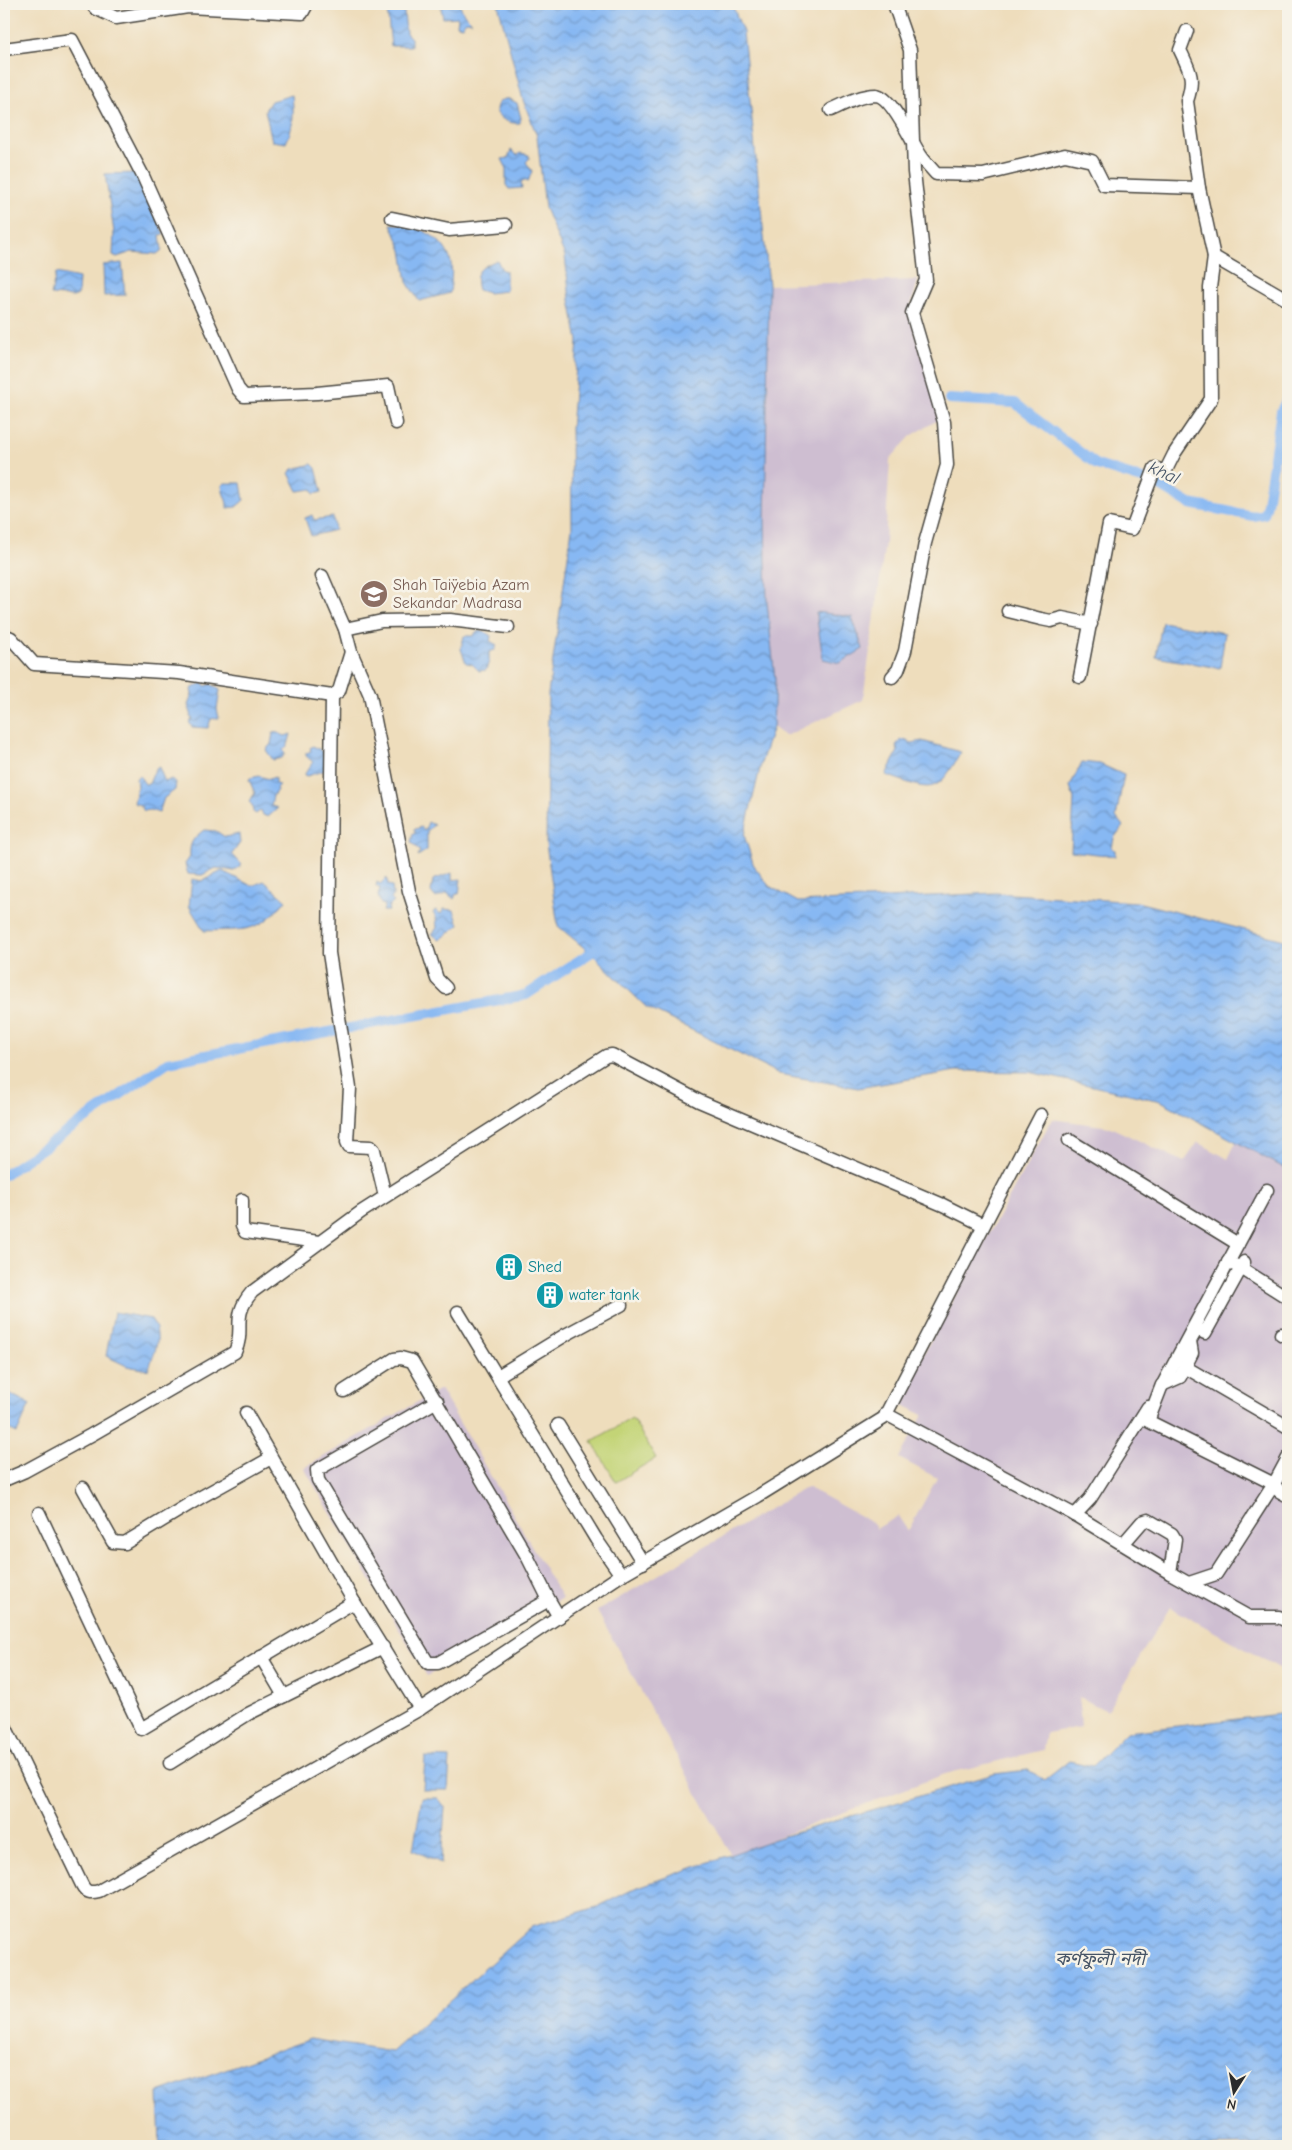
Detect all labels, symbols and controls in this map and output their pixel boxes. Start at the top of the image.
water label: khal [1145,457,1184,490]
place label: Shah Taiÿebia Azam Sekandar Madrasa [393,576,529,612]
school or university icon: Shah Taiÿebia Azam Sekandar Madrasa [359,579,389,609]
building icon: Shed [494,1252,524,1282]
place label: Shed [528,1258,562,1276]
building icon: water tank [535,1280,565,1310]
place label: water tank [569,1286,640,1304]
water label: কর্ণফুলী নদী [1055,1948,1148,1970]
north arrow [1210,2068,1260,2118]
text: N [1226,2095,1238,2113]

